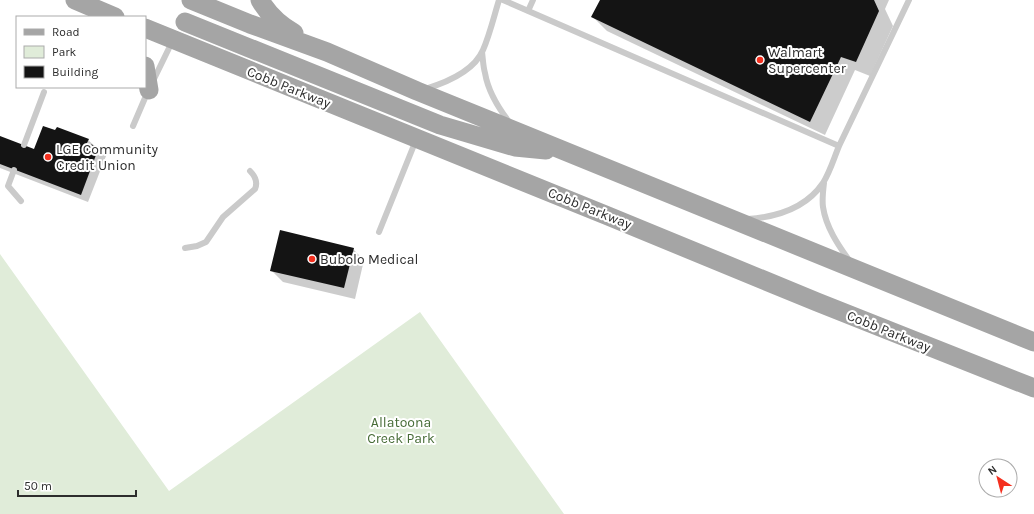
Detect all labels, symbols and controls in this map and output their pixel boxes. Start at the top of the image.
legend [16,16,146,88]
text: Road [52,25,80,39]
place label: Walmart Supercenter [768,44,847,77]
text: Park [52,45,77,59]
marker: Walmart Supercenter [755,55,765,65]
street label: Cobb Parkway [244,63,334,112]
text: Building [52,65,99,79]
place label: LGE Community Credit Union [56,141,159,174]
marker: LGE Community Credit Union [43,152,53,162]
street label: Cobb Parkway [545,184,635,233]
place label: Bubolo Medical [320,251,418,268]
marker: Bubolo Medical [307,254,317,264]
street label: Cobb Parkway [844,307,934,356]
park label: Allatoona Creek Park [367,414,435,447]
north arrow [978,458,1018,498]
text: N [985,463,999,478]
scale bar [18,472,136,498]
text: 50 m [24,479,52,493]

